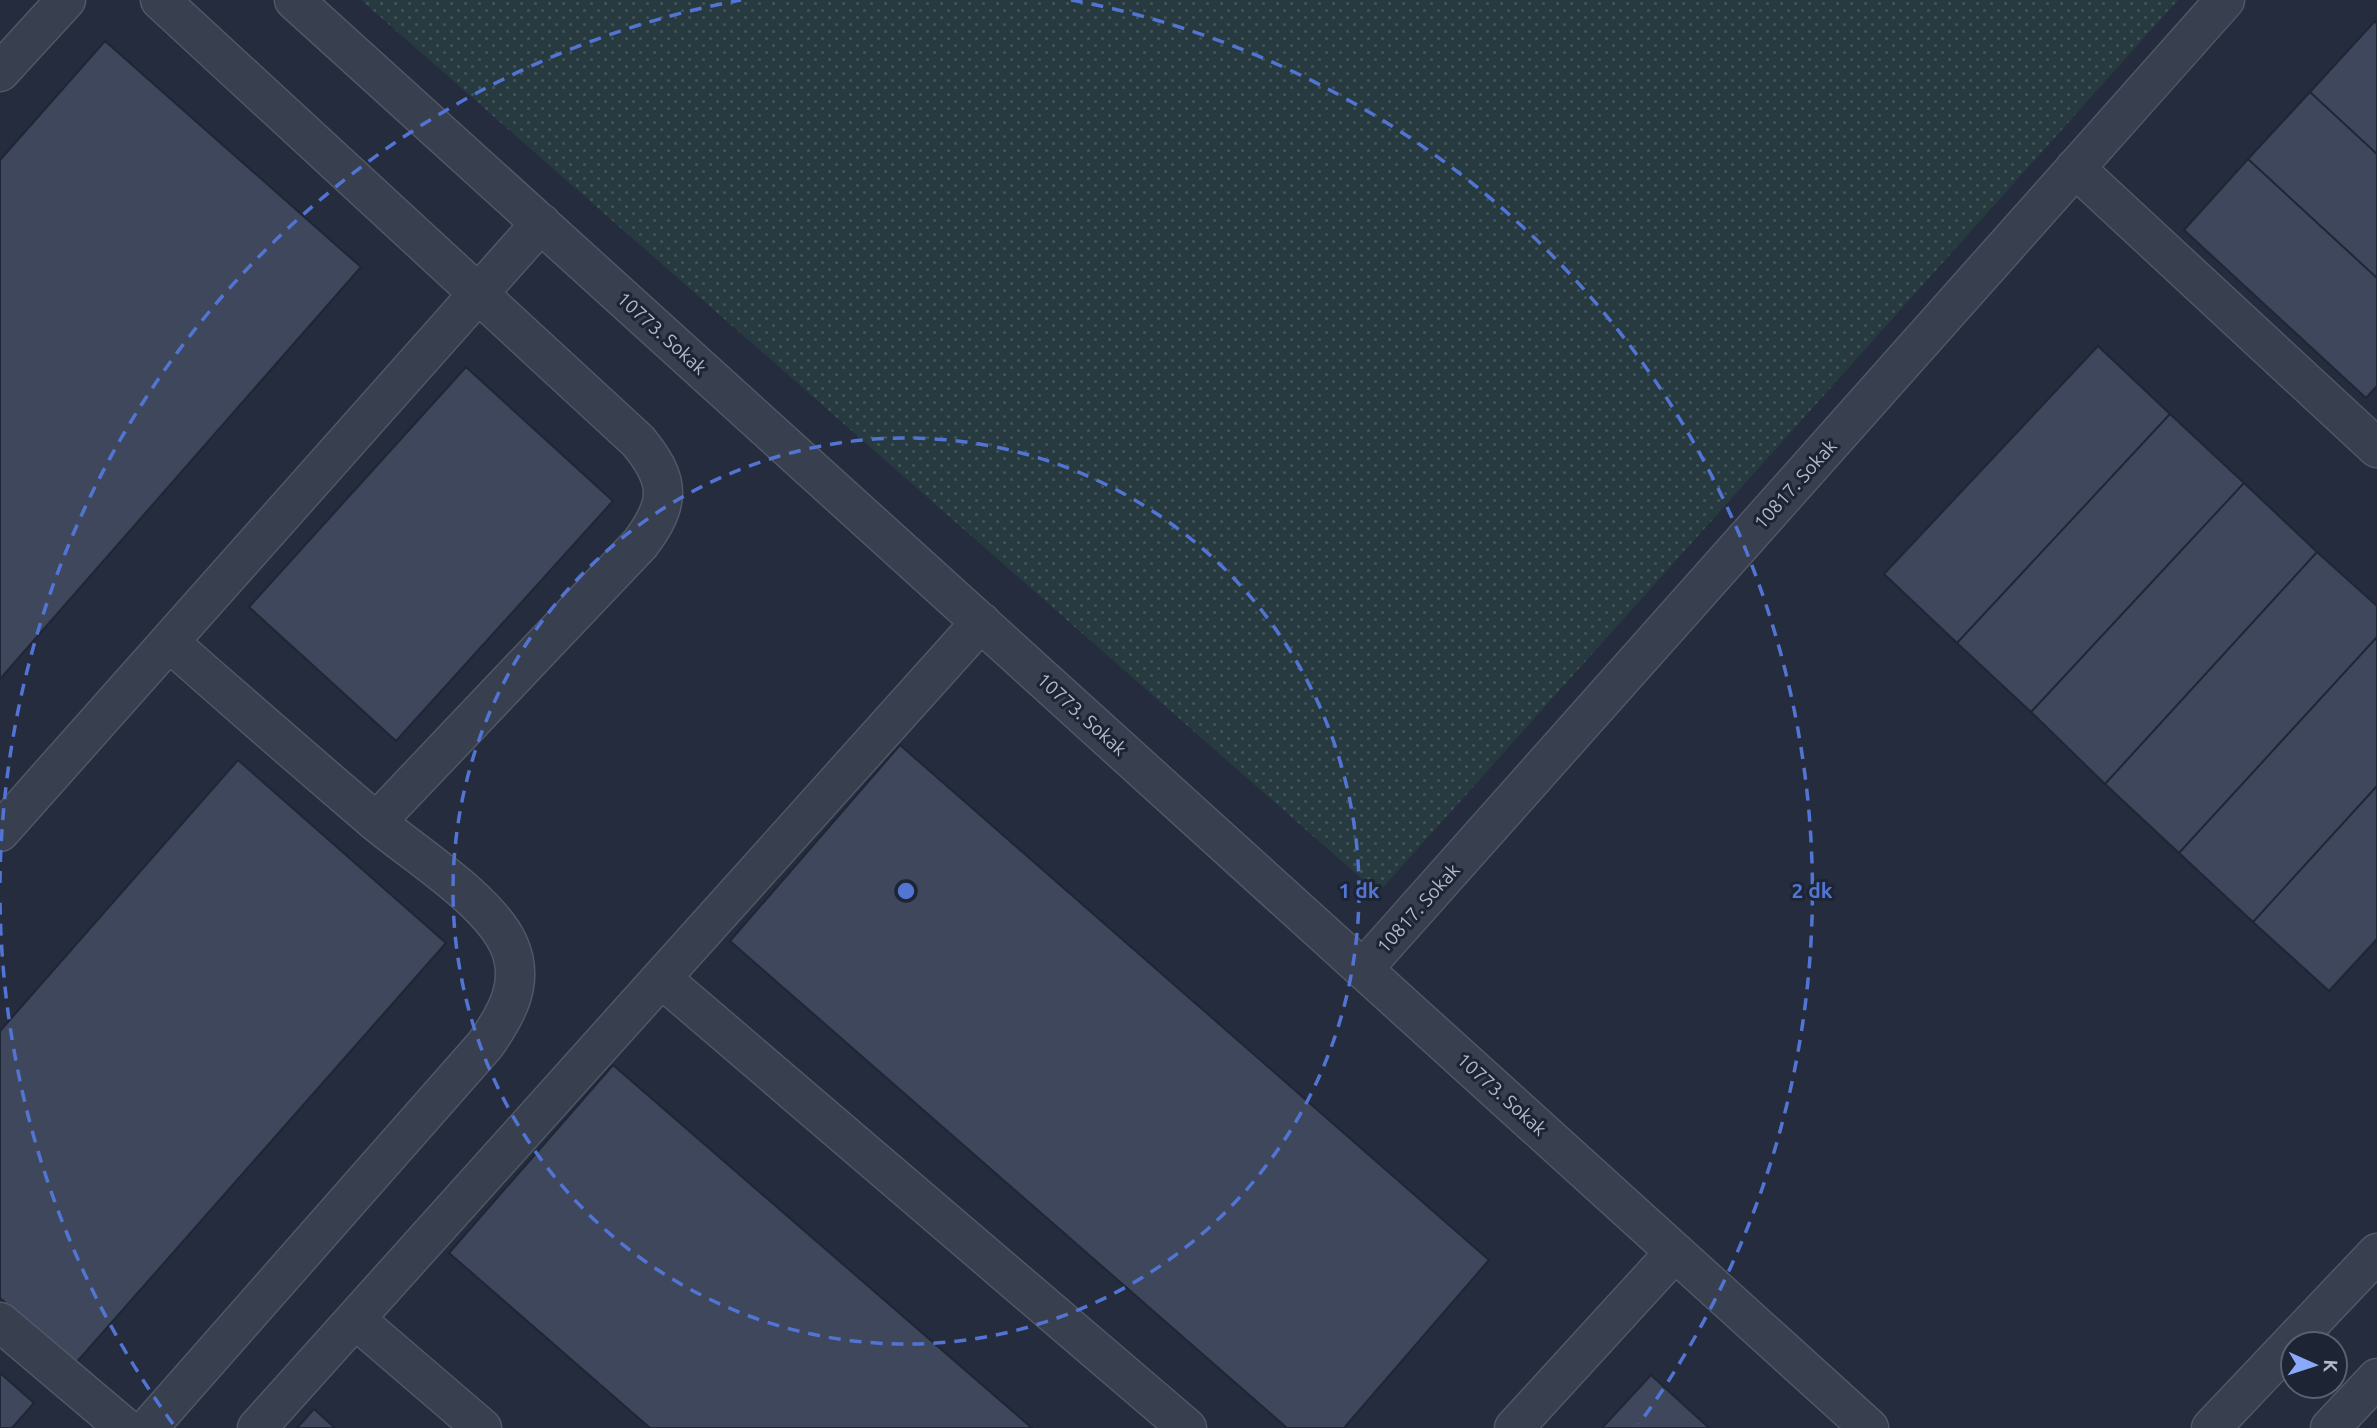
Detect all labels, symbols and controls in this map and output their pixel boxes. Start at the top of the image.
street label: 10773. Sokak [613,287,712,379]
street label: 10817. Sokak [1749,434,1841,533]
street label: 10773. Sokak [1033,668,1132,760]
street label: 10817. Sokak [1372,858,1464,957]
text: 1 dk [1338,878,1380,902]
text: 2 dk [1791,878,1833,902]
centre of rings [894,879,918,903]
street label: 10773. Sokak [1453,1048,1552,1140]
north arrow [2279,1330,2349,1400]
text: K [2320,1359,2342,1373]

